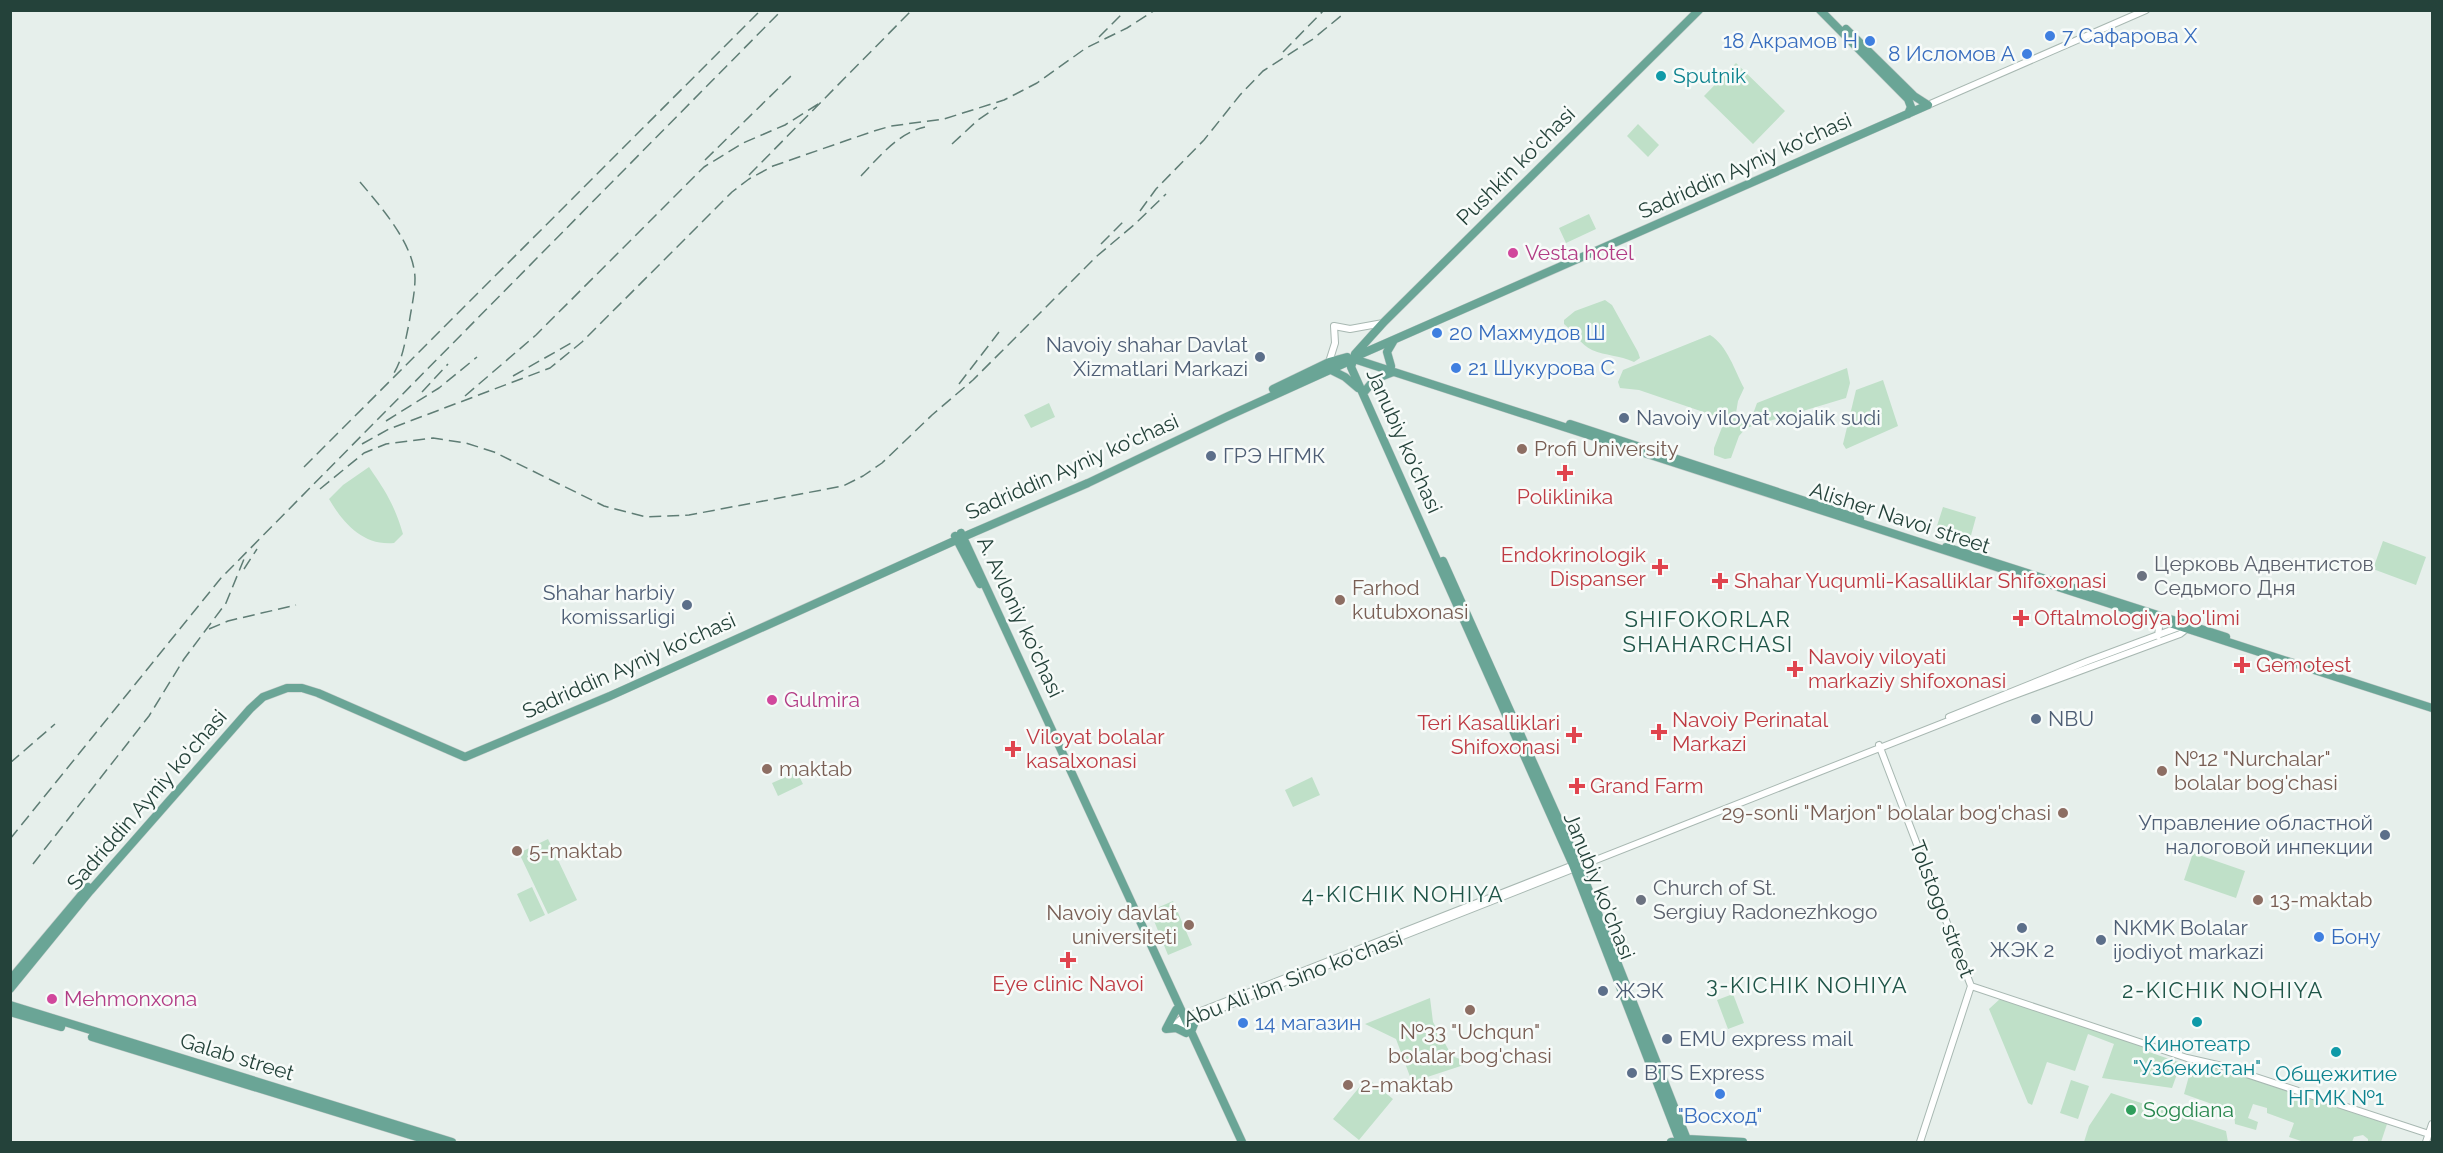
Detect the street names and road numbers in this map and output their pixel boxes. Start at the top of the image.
street label: Pushkin ko'chasi [1451,101,1580,230]
street label: Sadriddin Ayniy ko'chasi [1634,107,1855,224]
street label: Janubiy ko'chasi [1361,365,1448,517]
street label: Sadriddin Ayniy ko'chasi [961,408,1182,525]
street label: Alisher Navoi street [1807,477,1993,558]
street label: A. Avloniy ko'chasi [972,532,1069,701]
street label: Sadriddin Ayniy ko'chasi [518,607,739,724]
street label: Sadriddin Ayniy ko'chasi [61,704,232,895]
street label: Janubiy ko'chasi [1559,809,1640,963]
street label: Tolstogo street [1905,837,1980,981]
street label: Abu Ali ibn Sino ko'chasi [1180,925,1406,1032]
street label: Galab street [177,1027,297,1086]

